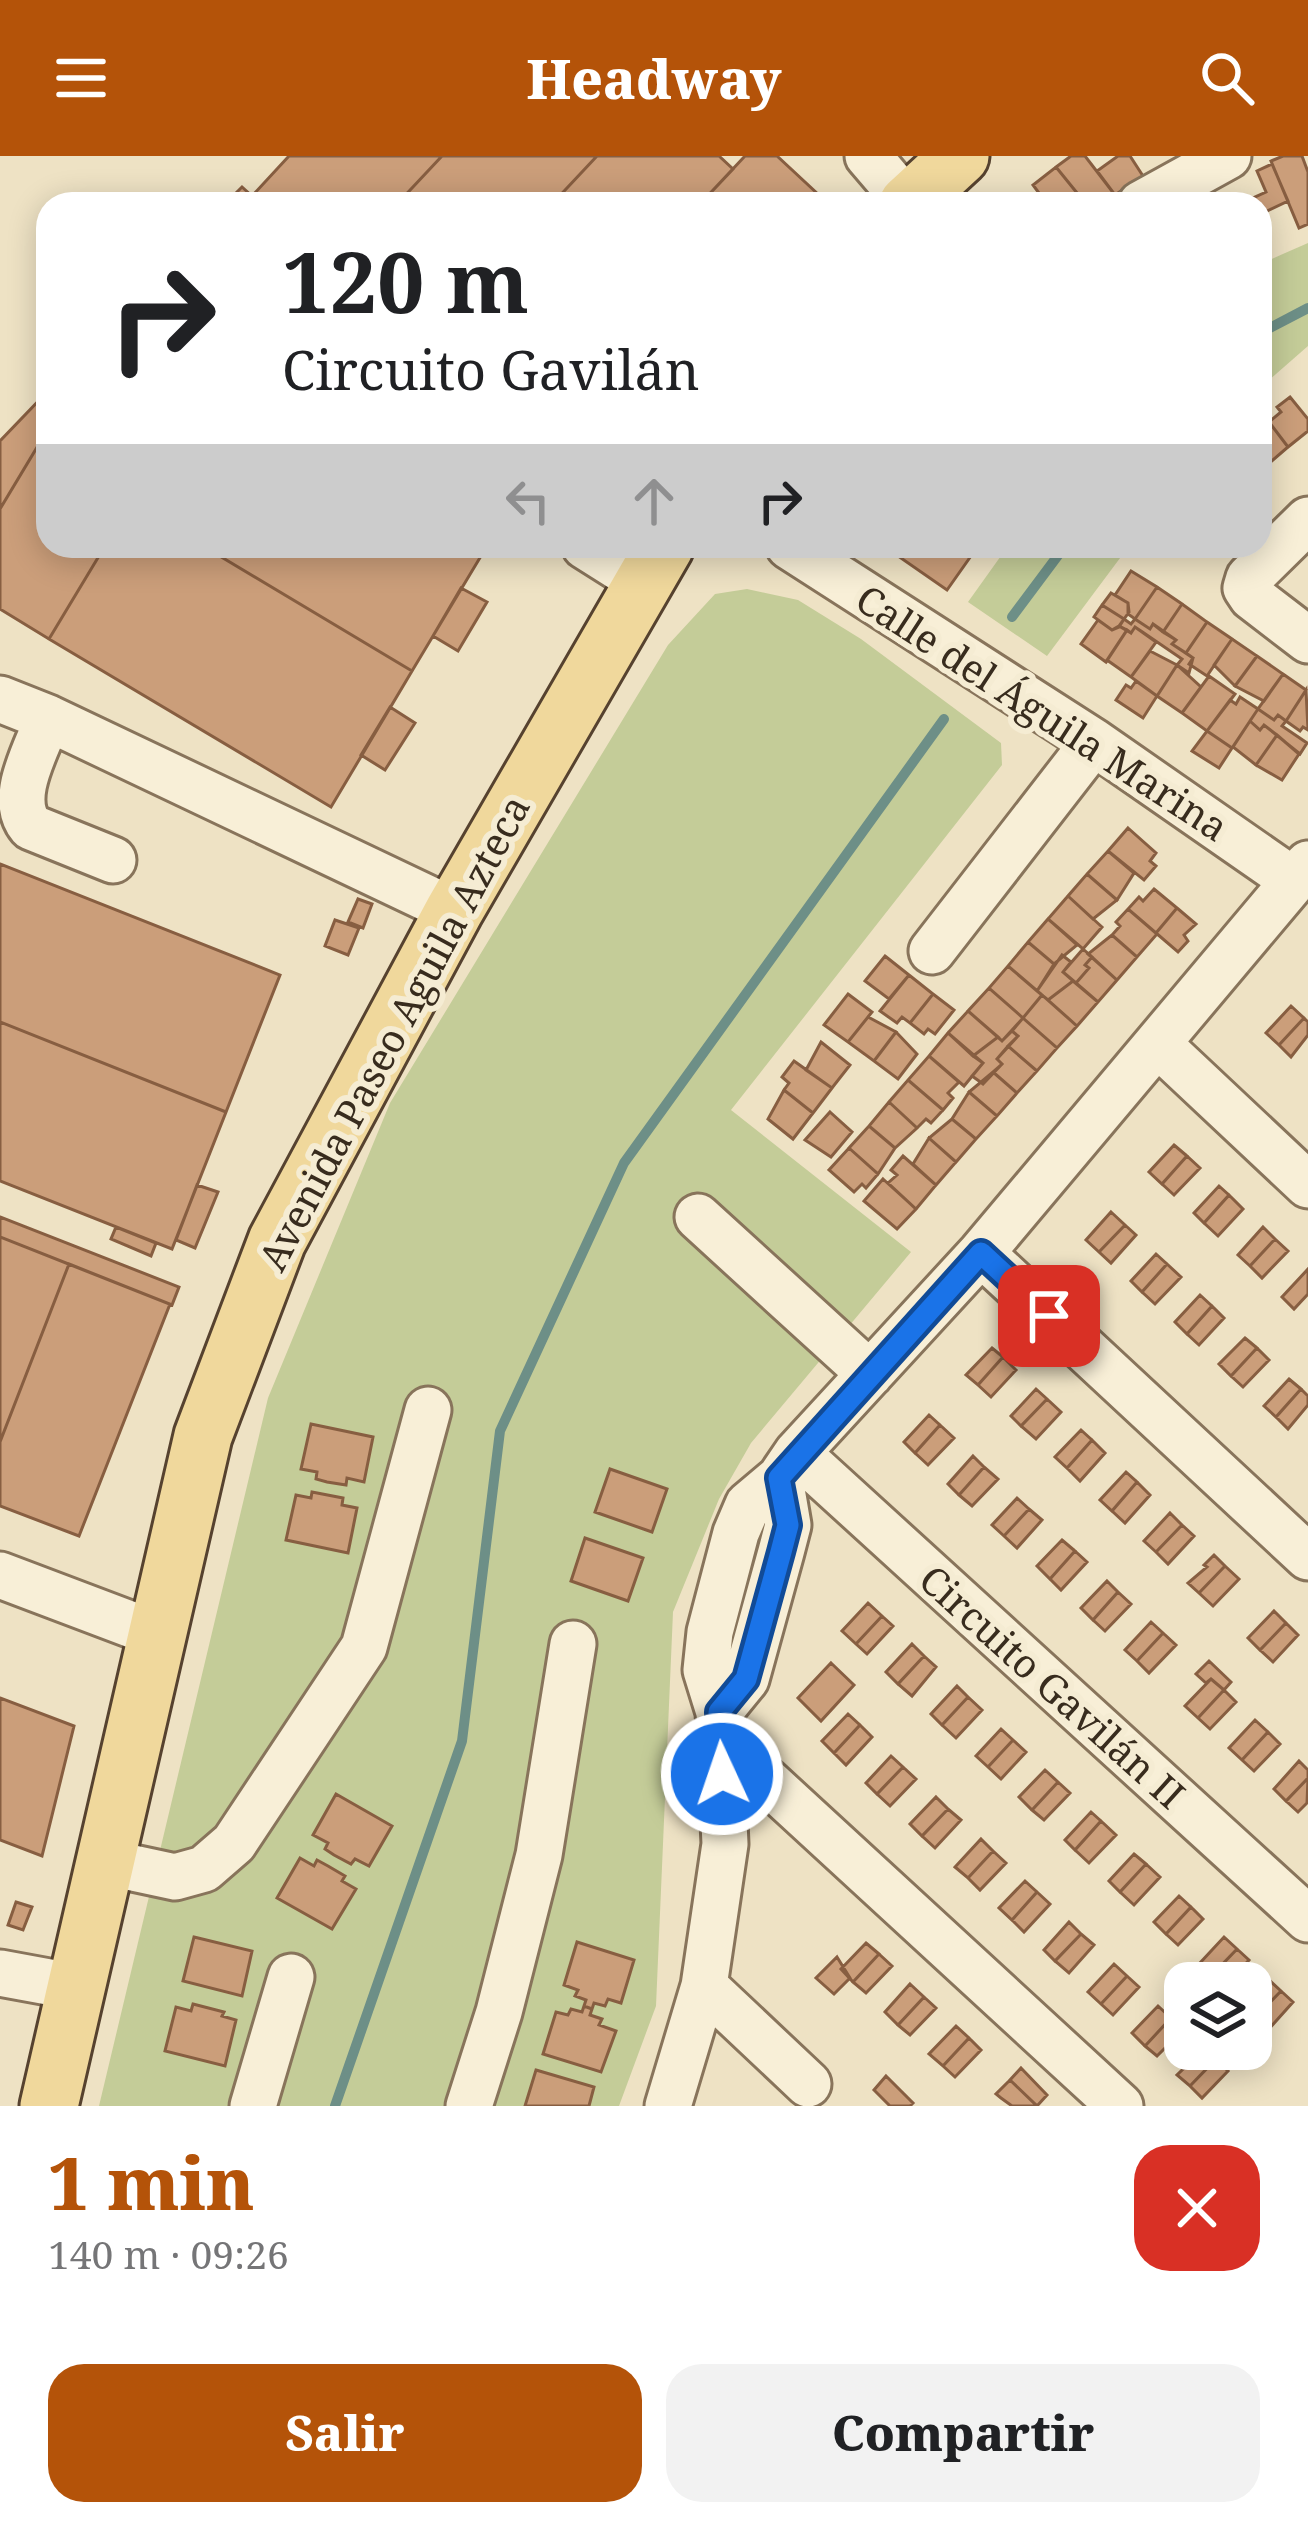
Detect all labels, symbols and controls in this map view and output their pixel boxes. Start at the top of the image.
text: Headway [526,41,782,115]
icon: menu [48,45,114,111]
icon: search [1194,45,1260,111]
text: 120 m [282,223,529,338]
icon: right [84,240,240,396]
text: Circuito Gavilán [282,332,700,406]
icon: left [495,468,561,534]
icon: ahead [621,468,687,534]
icon: right [747,468,813,534]
street label: Calle del Águila Marina [846,571,1239,852]
street label: Avenida Paseo Aguila Azteca [245,785,541,1279]
pin [998,1265,1100,1367]
icon: arrive [1016,1283,1082,1349]
street label: Circuito Gavilán II [909,1552,1197,1819]
position arrow [659,1711,785,1837]
map controls [1164,1962,1272,2070]
button: layers [1164,1962,1272,2070]
text: 1 min [48,2133,255,2231]
button: close [1134,2145,1260,2271]
text: 140 m · 09:26 [48,2227,289,2280]
button: Salir [48,2364,642,2502]
button: Compartir [666,2364,1260,2502]

